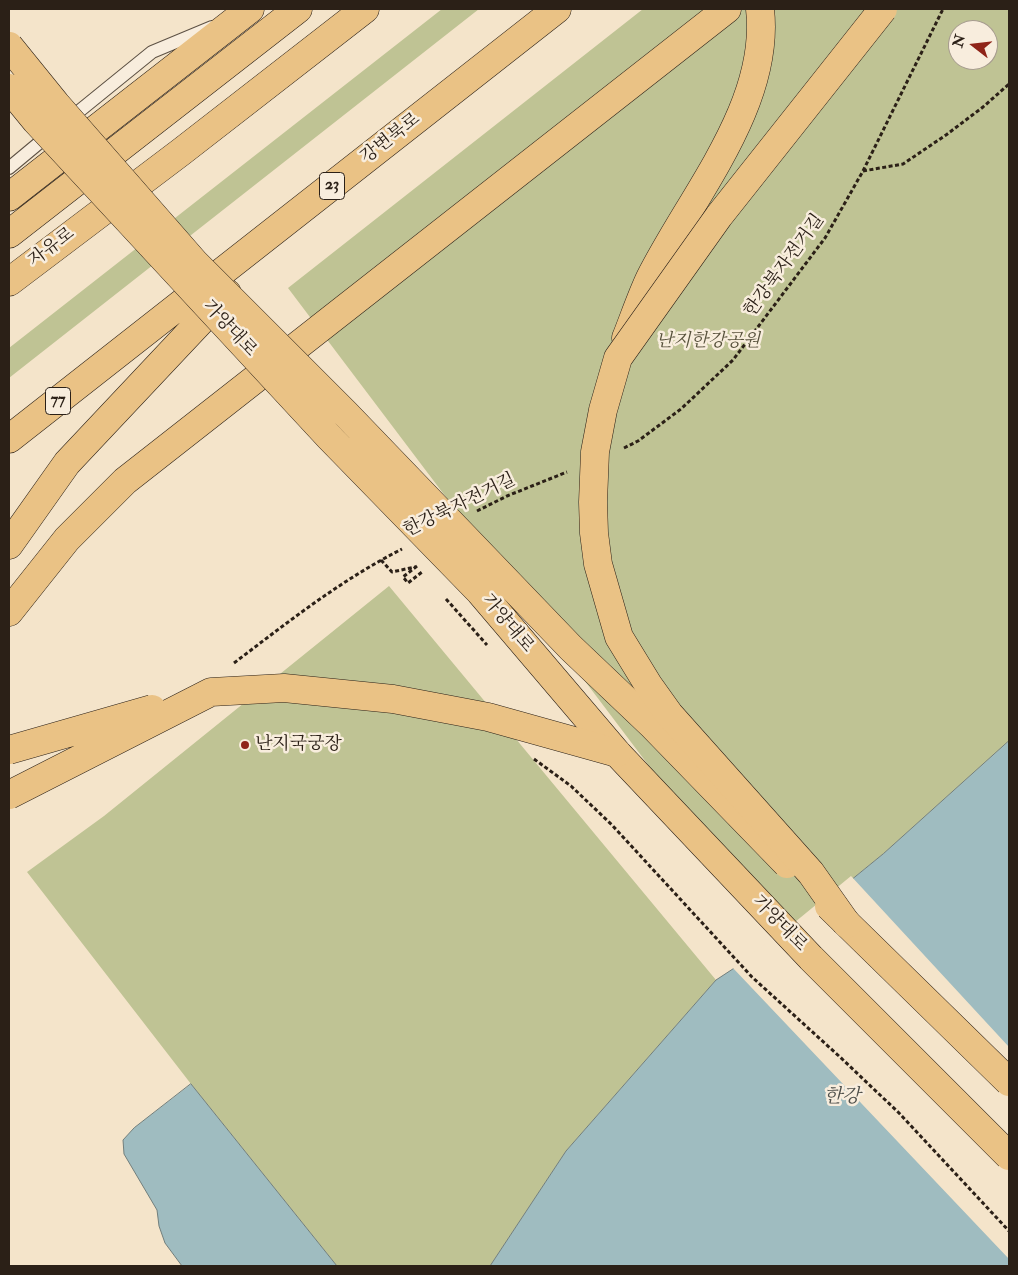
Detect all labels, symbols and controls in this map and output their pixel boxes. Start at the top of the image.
north arrow [948,20,998,70]
text: N [949,33,969,49]
street label: 강변북로 [357,109,425,169]
road number: 23 [320,172,344,200]
street label: 한강북자전거길 [740,210,830,322]
street label: 자유로 [25,224,79,272]
street label: 가양대로 [197,296,261,362]
park label: 난지한강공원 [656,331,760,353]
road number: 77 [46,388,70,414]
street label: 한강북자전거길 [401,470,519,542]
street label: 가양대로 [476,590,538,658]
place label: 난지국궁장 [255,734,342,756]
marker: 난지국궁장 [239,739,251,751]
street label: 가양대로 [747,891,811,957]
water label: 한강 [824,1087,860,1109]

